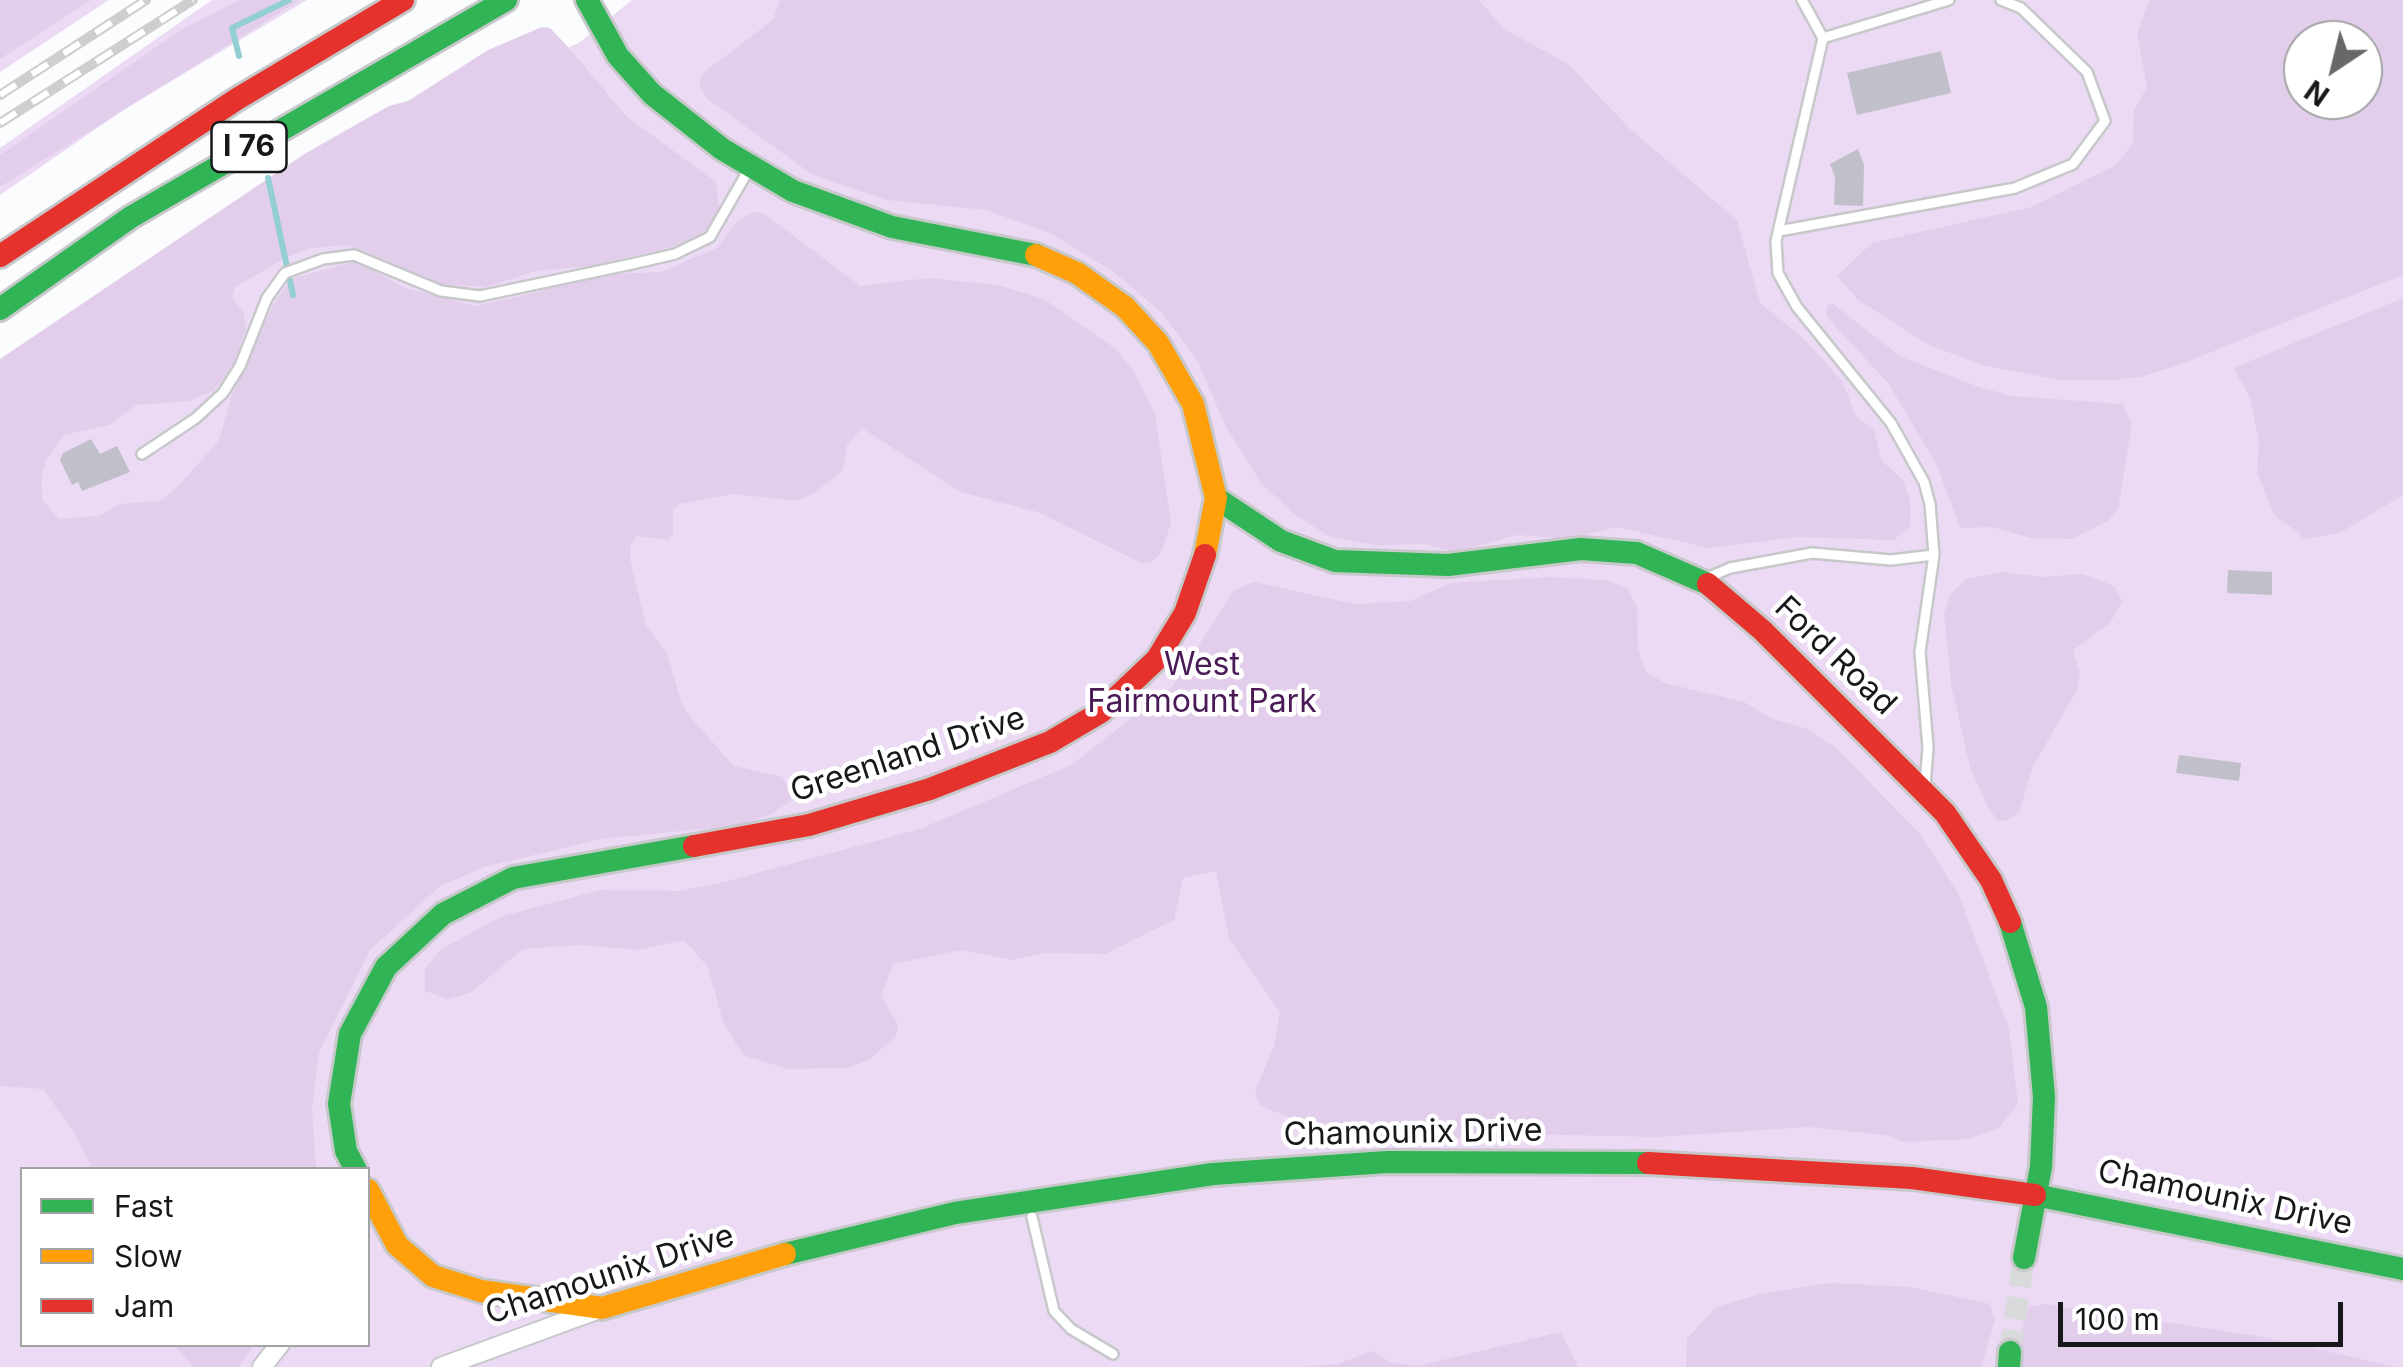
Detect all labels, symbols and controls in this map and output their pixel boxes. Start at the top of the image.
north arrow [2283,20,2383,120]
text: N [2298,73,2335,113]
road number: I 76 [212,122,286,172]
street label: Ford Road [1766,589,1904,723]
park label: West Fairmount Park [1087,646,1317,721]
street label: Greenland Drive [786,699,1030,811]
street label: Chamounix Drive [1283,1112,1543,1154]
street label: Chamounix Drive [2094,1152,2356,1244]
legend [20,1167,370,1347]
text: Fast [114,1188,173,1224]
street label: Chamounix Drive [481,1217,739,1333]
text: Slow [114,1238,183,1274]
scale bar [2063,1282,2348,1344]
text: Jam [114,1288,174,1324]
text: 100 m [2075,1301,2160,1337]

